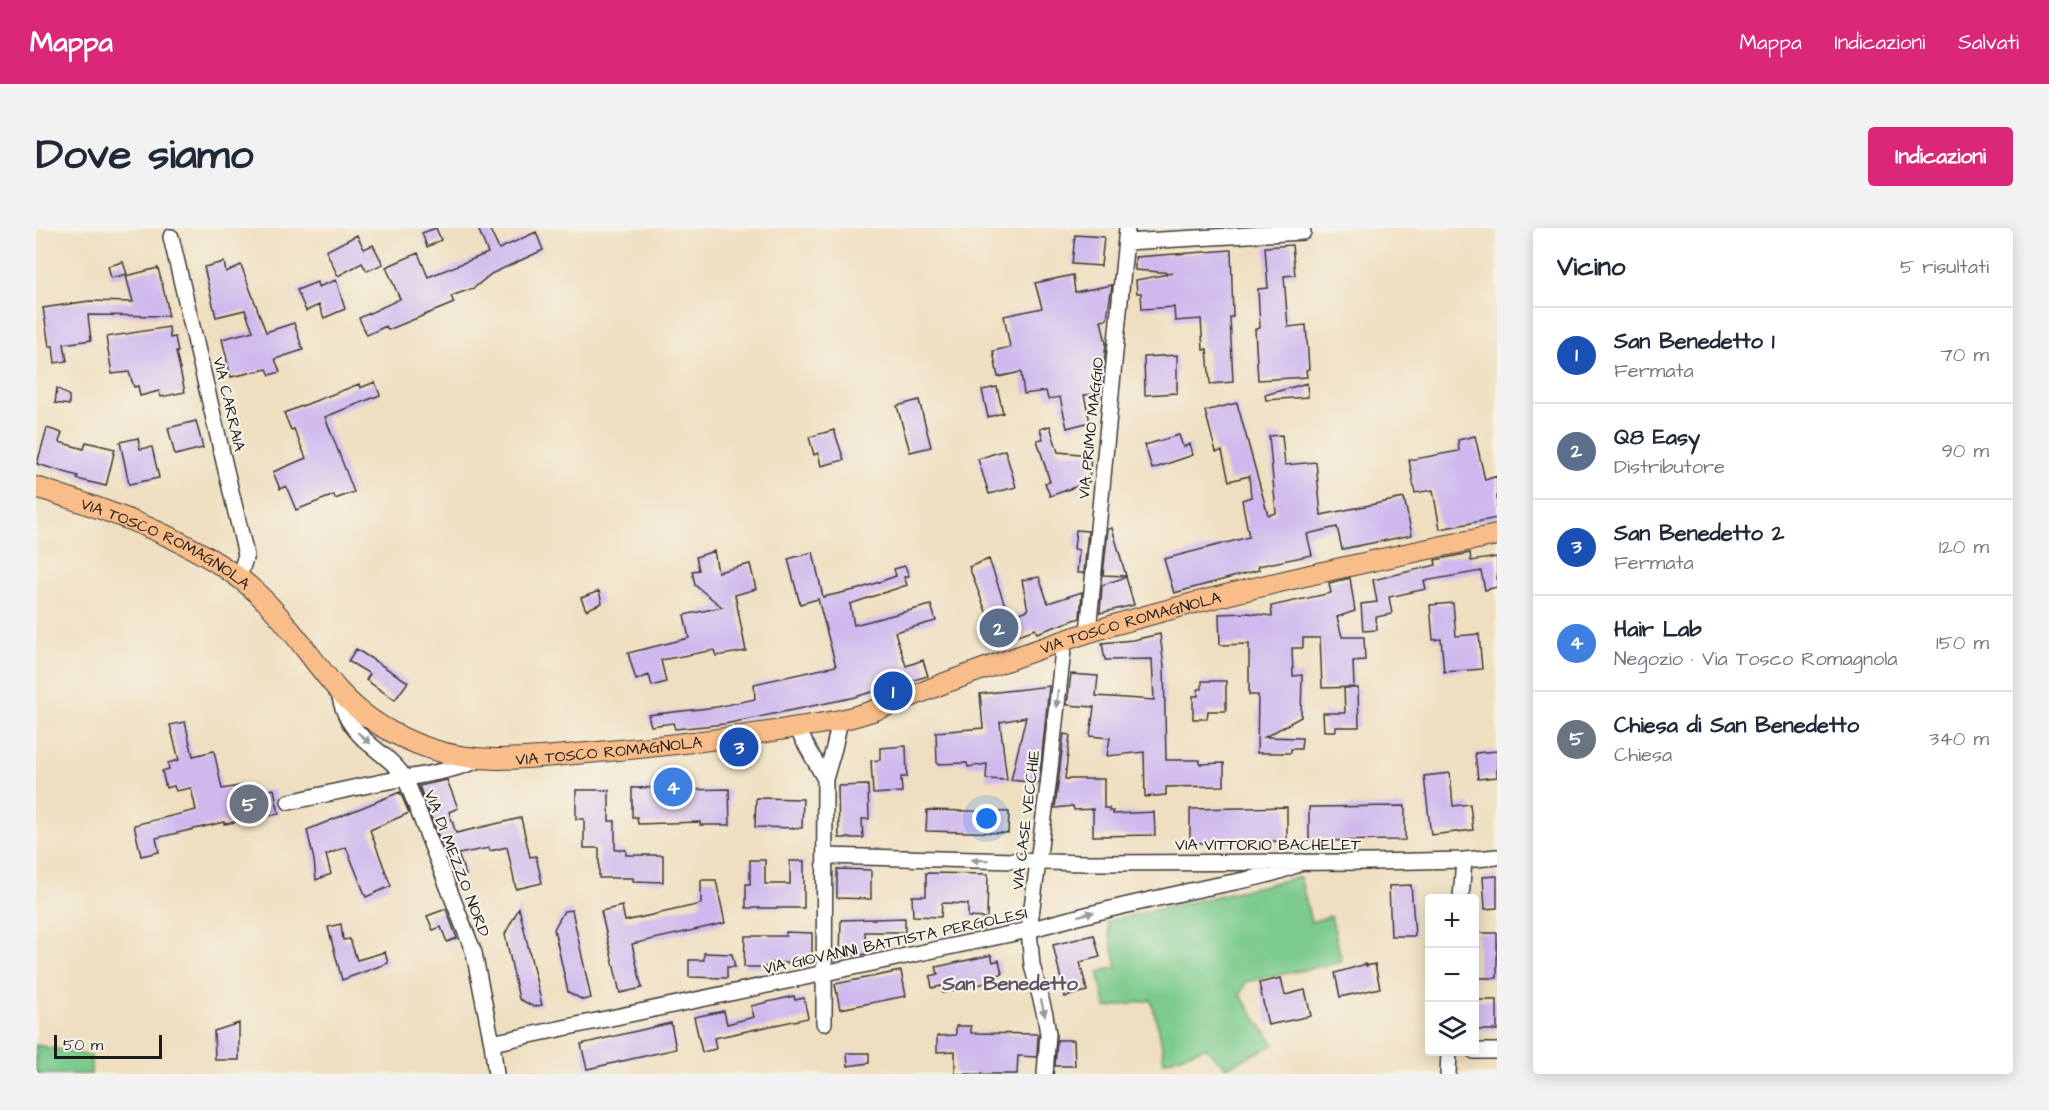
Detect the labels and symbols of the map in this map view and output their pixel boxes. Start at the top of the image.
street label: VIA CARRAIA [207,355,251,454]
street label: VIA PRIMO MAGGIO [1073,356,1109,500]
street label: VIA TOSCO ROMAGNOLA [78,493,255,595]
street label: VIA TOSCO ROMAGNOLA [1037,587,1223,660]
pin: 2 [980,606,1018,650]
pin: 1 [874,668,912,714]
one-way arrow [1052,690,1062,709]
pin: 3 [720,724,758,770]
one-way arrow [357,731,372,745]
street label: VIA TOSCO ROMAGNOLA [515,731,703,771]
street label: VIA CASE VECCHIE [1007,748,1046,891]
pin: 4 [654,764,692,810]
pin: 5 [230,782,268,826]
street label: VIA DI MEZZO NORD [419,787,495,940]
your location [972,804,1001,833]
street label: VIA VITTORIO BACHELET [1175,834,1361,856]
one-way arrow [971,855,990,865]
street label: VIA GIOVANNI BATTISTA PERGOLESI [761,902,1029,980]
one-way arrow [1076,909,1095,919]
district label: San Benedetto [941,970,1078,998]
one-way arrow [1038,999,1048,1018]
scale bar [54,1032,162,1060]

